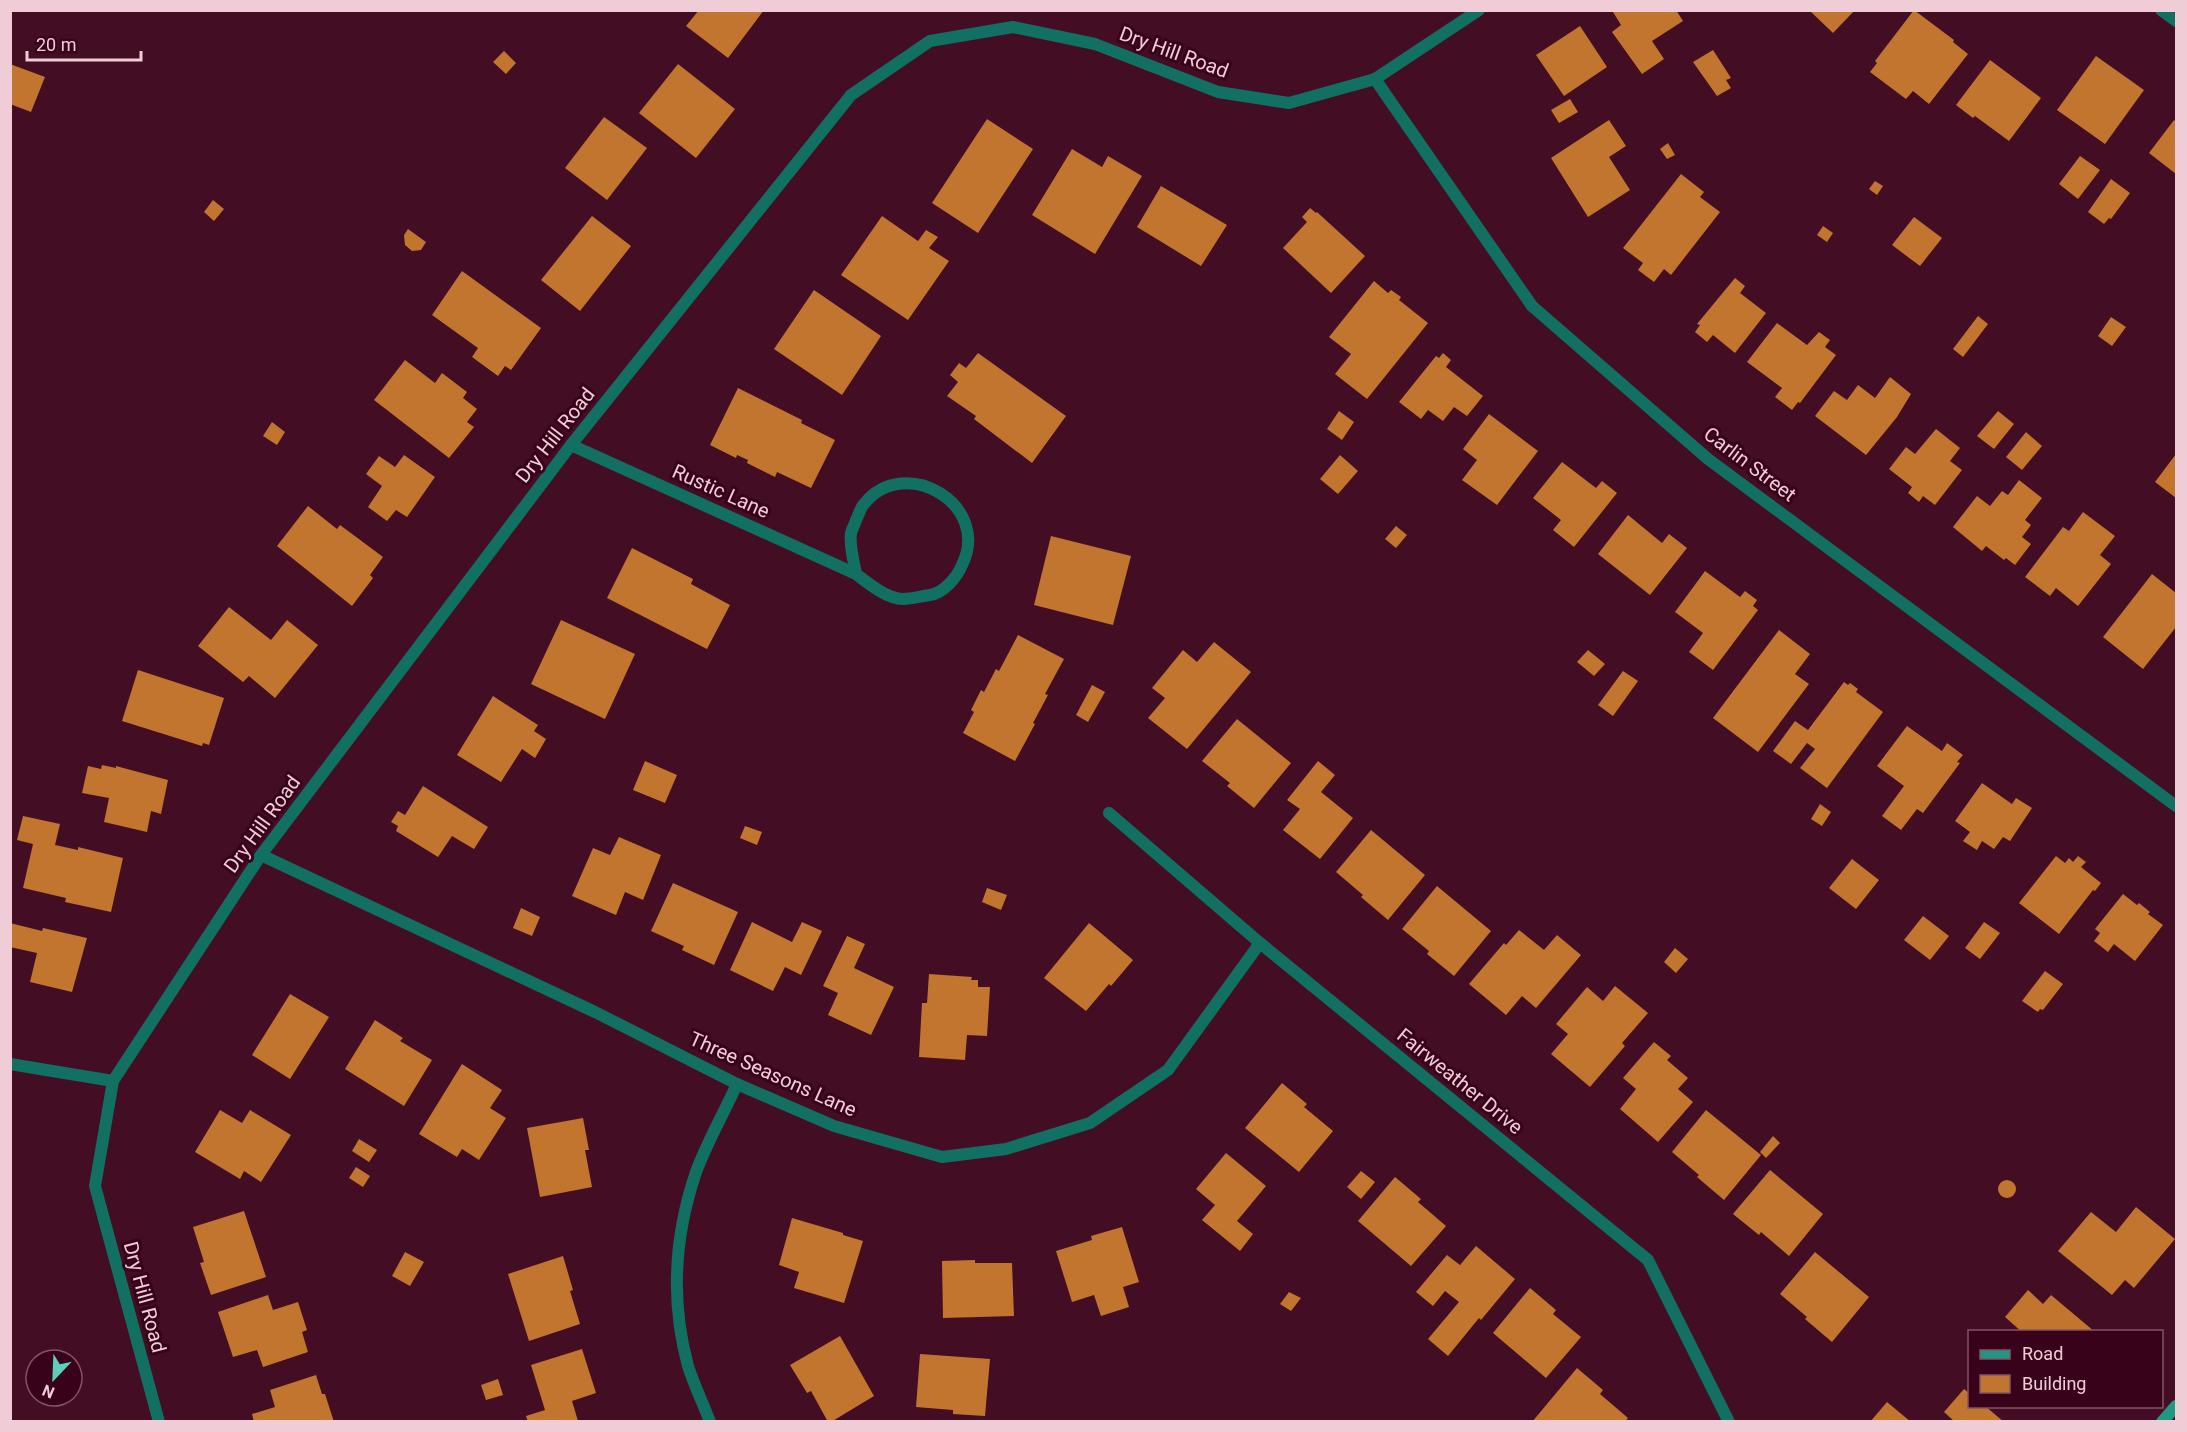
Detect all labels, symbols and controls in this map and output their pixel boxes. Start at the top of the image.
street label: Dry Hill Road [1116,21,1232,83]
scale bar [27,24,141,62]
text: 20 m [36,34,76,55]
street label: Dry Hill Road [510,383,600,487]
street label: Carlin Street [1699,422,1801,506]
street label: Rustic Lane [669,459,773,523]
street label: Dry Hill Road [219,771,305,877]
street label: Fairweather Drive [1392,1023,1528,1139]
street label: Three Seasons Lane [686,1026,860,1122]
street label: Dry Hill Road [119,1239,171,1355]
legend [1968,1330,2163,1408]
text: Road [2022,1343,2063,1364]
north arrow [24,1348,84,1408]
text: Building [2022,1373,2086,1394]
text: N [39,1380,57,1402]

